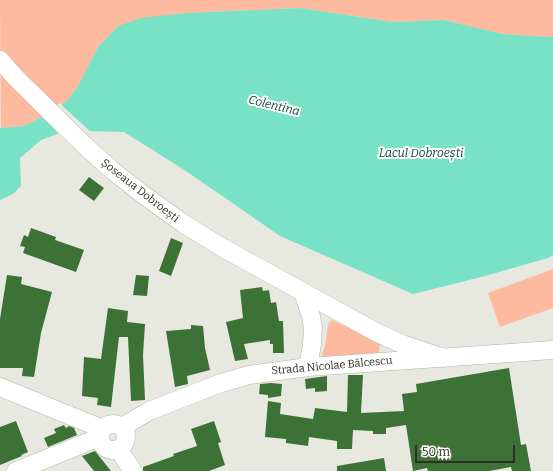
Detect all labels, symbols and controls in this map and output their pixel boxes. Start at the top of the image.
water label: Colentina [247,93,301,119]
water label: Lacul Dobroești [379,147,463,161]
street label: Șoseaua Dobroești [98,156,182,226]
street label: Strada Nicolae Bălcescu [271,354,393,378]
scale bar [417,437,517,463]
text: 50 m [422,445,450,459]

